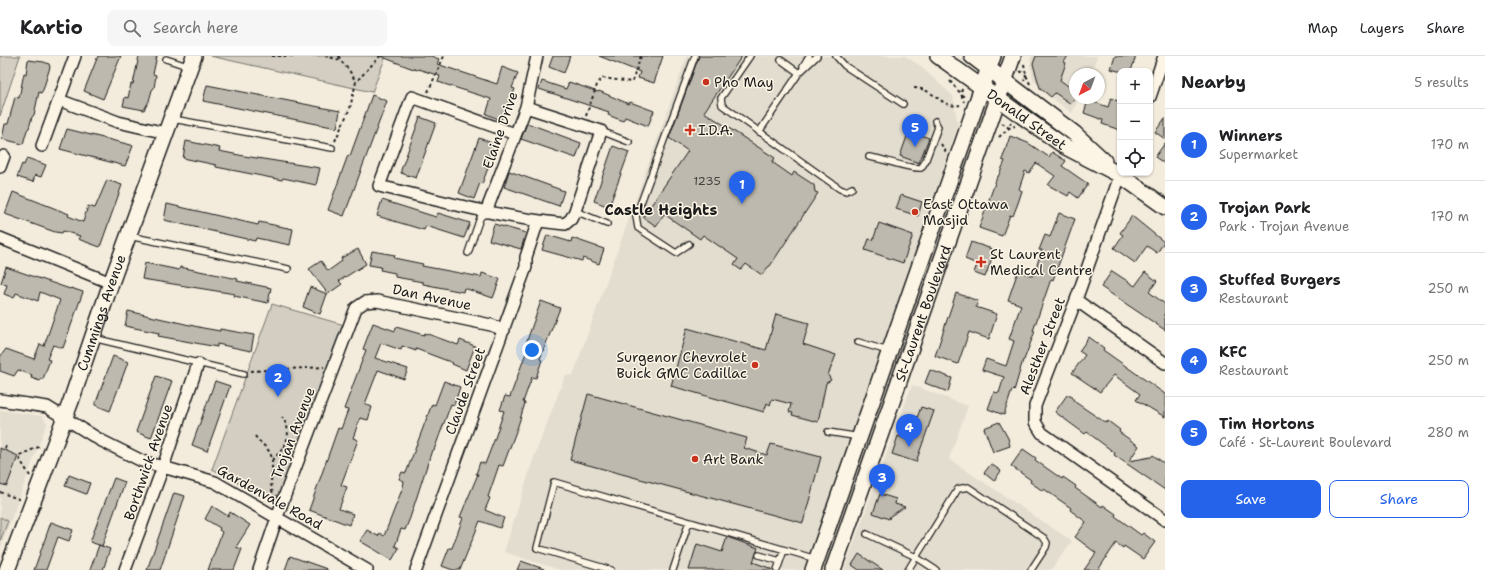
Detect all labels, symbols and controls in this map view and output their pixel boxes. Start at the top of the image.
search box [107,10,387,46]
text: Kartio [20,15,83,40]
icon: search [121,17,143,39]
text: Search here [153,18,239,38]
text: Map [1308,19,1338,37]
text: Layers [1360,19,1404,37]
text: Share [1426,19,1465,37]
north arrow [1069,68,1105,104]
map controls [1117,68,1153,176]
button: + [1117,68,1153,104]
text: Nearby [1181,71,1246,93]
place label: Pho May [714,73,774,91]
text: 5 results [1414,74,1469,91]
marker: Pho May [701,77,711,87]
street label: Donald Street [983,85,1070,154]
street label: Elaine Drive [478,89,522,171]
button: − [1117,104,1153,140]
pin: 5 [902,114,928,147]
place label: I.D.A. [698,121,733,139]
marker: I.D.A. [685,125,695,135]
text: Winners [1219,126,1283,146]
text: 1 [1191,136,1197,153]
text: 170 m [1431,136,1469,153]
button: locate [1117,140,1153,176]
text: Supermarket [1219,146,1298,163]
pin: 1 [729,171,755,204]
house number: 1235 [693,173,721,189]
place label: East Ottawa Masjid [923,195,1009,229]
text: Trojan Park [1219,198,1311,218]
district label: Castle Heights [605,200,718,220]
marker: East Ottawa Masjid [910,207,920,217]
text: 2 [1189,208,1199,225]
text: 170 m [1431,208,1469,225]
text: Park · Trojan Avenue [1219,218,1349,235]
street label: St-Laurent Boulevard [891,243,955,384]
place label: St Laurent Medical Centre [990,245,1092,279]
street label: Cummings Avenue [73,252,130,373]
marker: St Laurent Medical Centre [975,256,987,268]
text: Stuffed Burgers [1219,270,1341,290]
street label: Dan Avenue [391,280,473,314]
text: 3 [1189,280,1199,297]
text: 250 m [1428,280,1469,297]
text: Restaurant [1219,290,1289,307]
street label: Alesther Street [1015,295,1069,397]
your location [522,340,542,360]
text: KFC [1219,342,1247,362]
street label: Claude Street [441,345,489,437]
place label: Surgenor Chevrolet Buick GMC Cadillac [616,348,747,382]
text: 4 [1189,352,1199,369]
text: 250 m [1428,352,1469,369]
marker: Surgenor Chevrolet Buick GMC Cadillac [750,360,760,370]
text: Restaurant [1219,362,1289,379]
pin: 2 [265,364,291,397]
street label: Trojan Avenue [267,385,319,481]
street label: Borthwick Avenue [120,401,176,523]
pin: 4 [896,414,922,447]
text: Tim Hortons [1219,414,1315,434]
text: 5 [1190,424,1198,441]
text: 280 m [1427,424,1469,441]
text: Café · St-Laurent Boulevard [1219,434,1392,451]
place label: Art Bank [703,450,763,468]
marker: Art Bank [690,454,700,464]
street label: Gardenvale Road [214,461,326,534]
pin: 3 [869,464,895,497]
button: Save [1181,480,1321,518]
button: Share [1329,480,1469,518]

